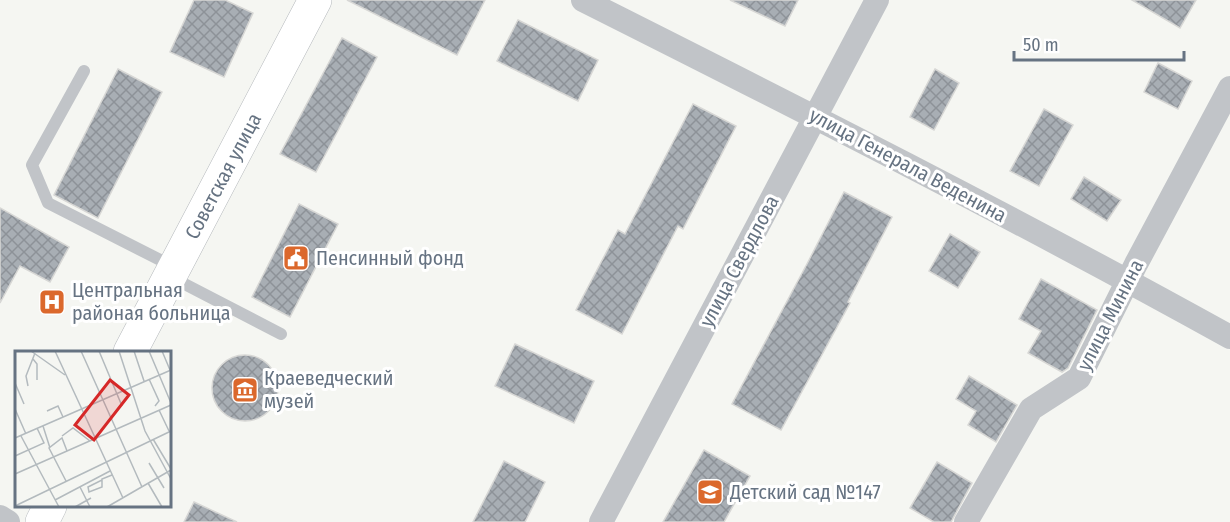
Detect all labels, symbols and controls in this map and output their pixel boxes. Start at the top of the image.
scale bar [1014,24,1184,62]
text: 50 m [1023,34,1059,56]
street label: улица Генерала Веденина [805,103,1011,227]
street label: Советская улица [180,109,266,243]
street label: улица Свердлова [694,191,784,331]
public building icon: Пенсинный фонд [281,243,311,273]
place label: Пенсинный фонд [316,246,464,270]
street label: улица Минина [1072,255,1148,375]
place label: Центральная районая больница [72,278,231,325]
hospital icon: Центральная районая больница [37,287,67,317]
inset map [15,351,171,507]
place label: Краеведческий музей [264,366,394,413]
museum icon: Краеведческий музей [230,375,260,405]
school or university icon: Детский сад №147 [695,477,725,507]
place label: Детский сад №147 [729,480,881,504]

